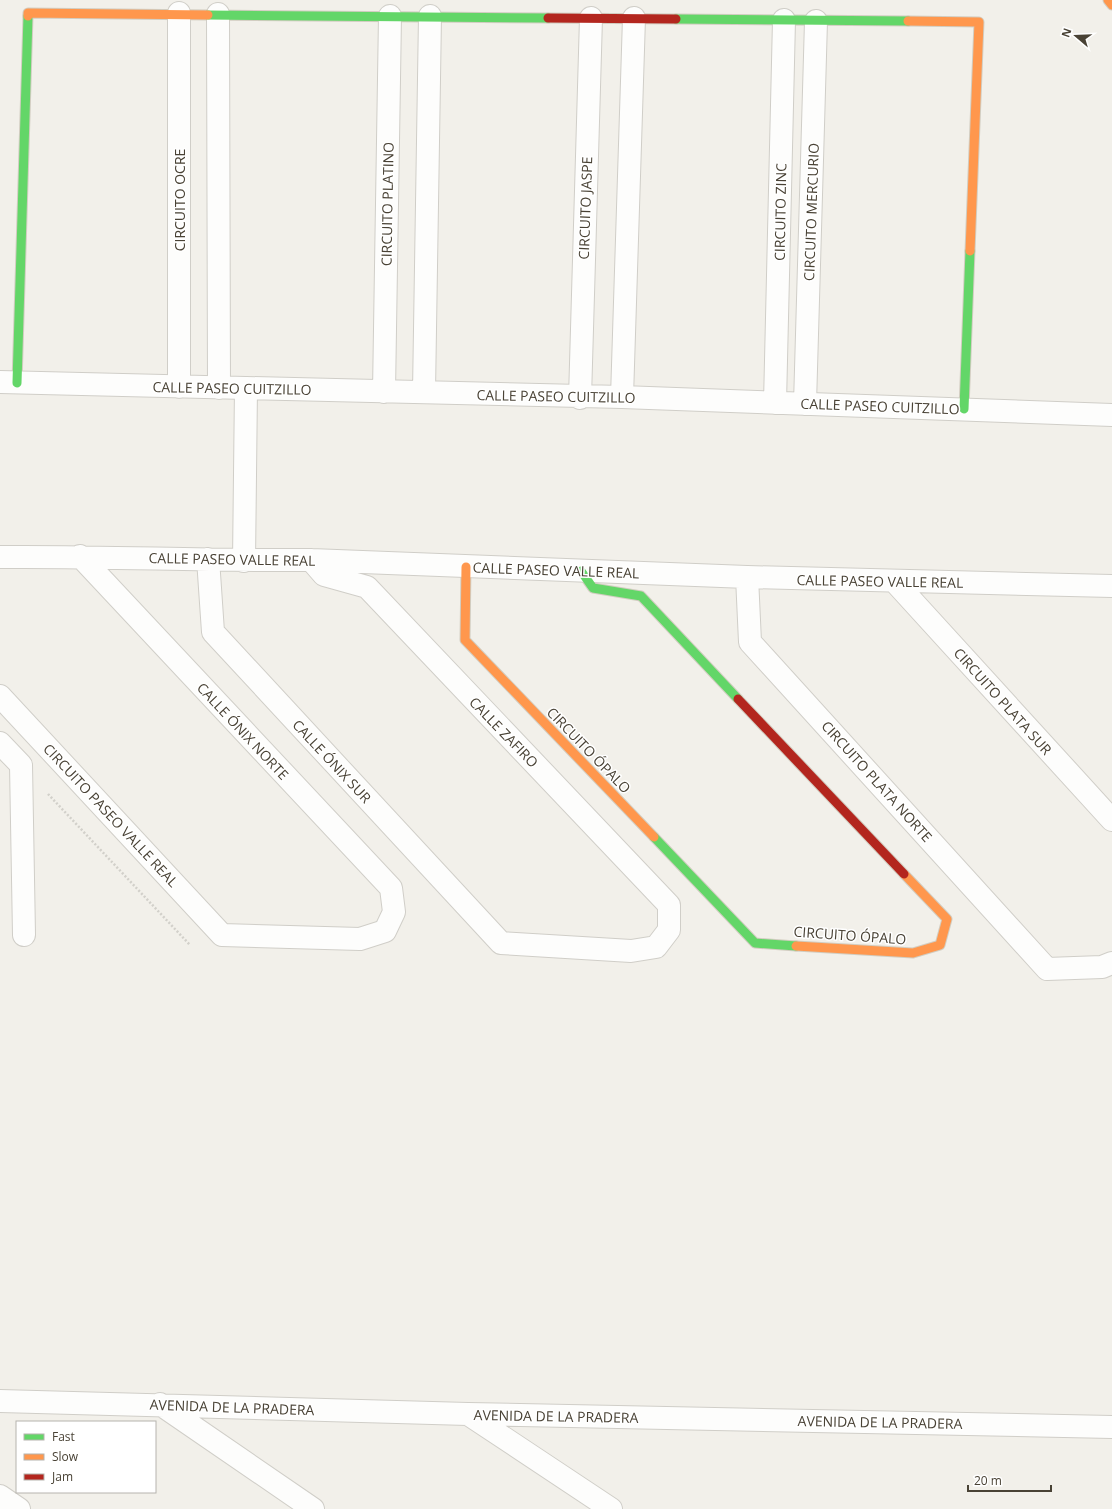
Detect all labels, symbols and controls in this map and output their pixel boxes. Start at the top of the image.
north arrow [1056,16,1096,56]
text: N [1058,26,1075,39]
street label: CIRCUITO PLATINO [376,142,398,266]
street label: CIRCUITO MERCURIO [799,143,823,281]
street label: CIRCUITO OCRE [170,149,189,251]
street label: CIRCUITO JASPE [574,156,596,260]
street label: CIRCUITO ZINC [770,163,790,261]
street label: CALLE PASEO CUITZILLO [152,377,312,399]
street label: CALLE PASEO CUITZILLO [476,385,636,407]
street label: CALLE PASEO CUITZILLO [800,394,960,418]
street label: CALLE PASEO VALLE REAL [148,548,316,570]
street label: CALLE PASEO VALLE REAL [472,558,640,582]
street label: CALLE PASEO VALLE REAL [796,570,964,592]
street label: CIRCUITO PLATA SUR [950,643,1056,759]
street label: CALLE ÓNIX NORTE [193,678,293,784]
street label: CALLE ZAFIRO [465,693,543,771]
street label: CIRCUITO ÓPALO [543,703,635,797]
street label: CALLE ÓNIX SUR [288,715,376,807]
street label: CIRCUITO PLATA NORTE [817,716,937,846]
street label: CIRCUITO PASEO VALLE REAL [39,739,183,891]
street label: CIRCUITO ÓPALO [793,922,907,948]
street label: AVENIDA DE LA PRADERA [149,1395,315,1419]
street label: AVENIDA DE LA PRADERA [473,1405,639,1427]
street label: AVENIDA DE LA PRADERA [797,1411,963,1433]
legend [16,1421,156,1493]
text: Fast [52,1428,75,1445]
text: Slow [52,1448,79,1465]
scale bar [968,1467,1051,1493]
text: Jam [51,1468,73,1485]
text: 20 m [974,1472,1002,1489]

